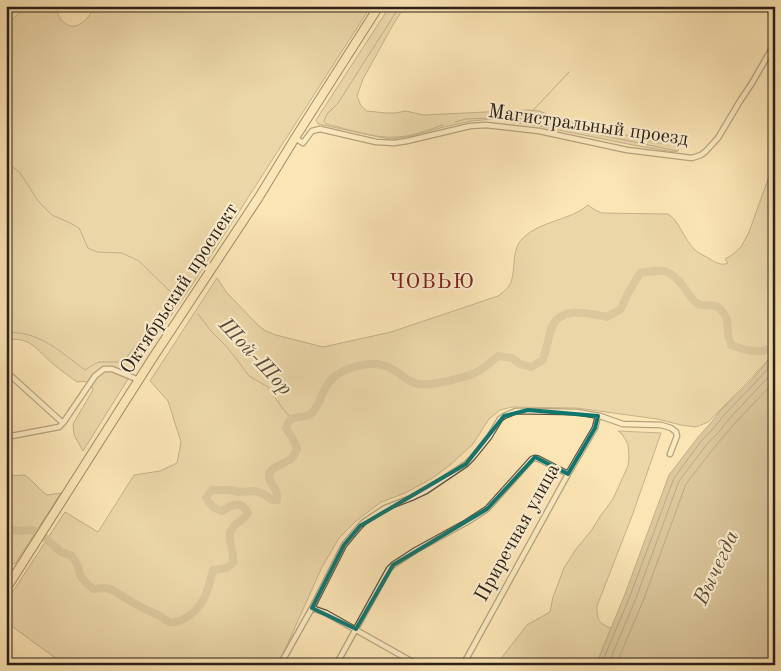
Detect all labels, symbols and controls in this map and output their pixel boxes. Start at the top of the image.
street label: Магистральный проезд [486,102,690,150]
street label: Октябрьский проспект [117,200,243,378]
district label: ЧОВЬЮ [389,272,475,293]
water label: Шой-Шор [214,314,296,400]
street label: Приречная улица [472,461,564,605]
water label: Вычегда [690,528,743,609]

